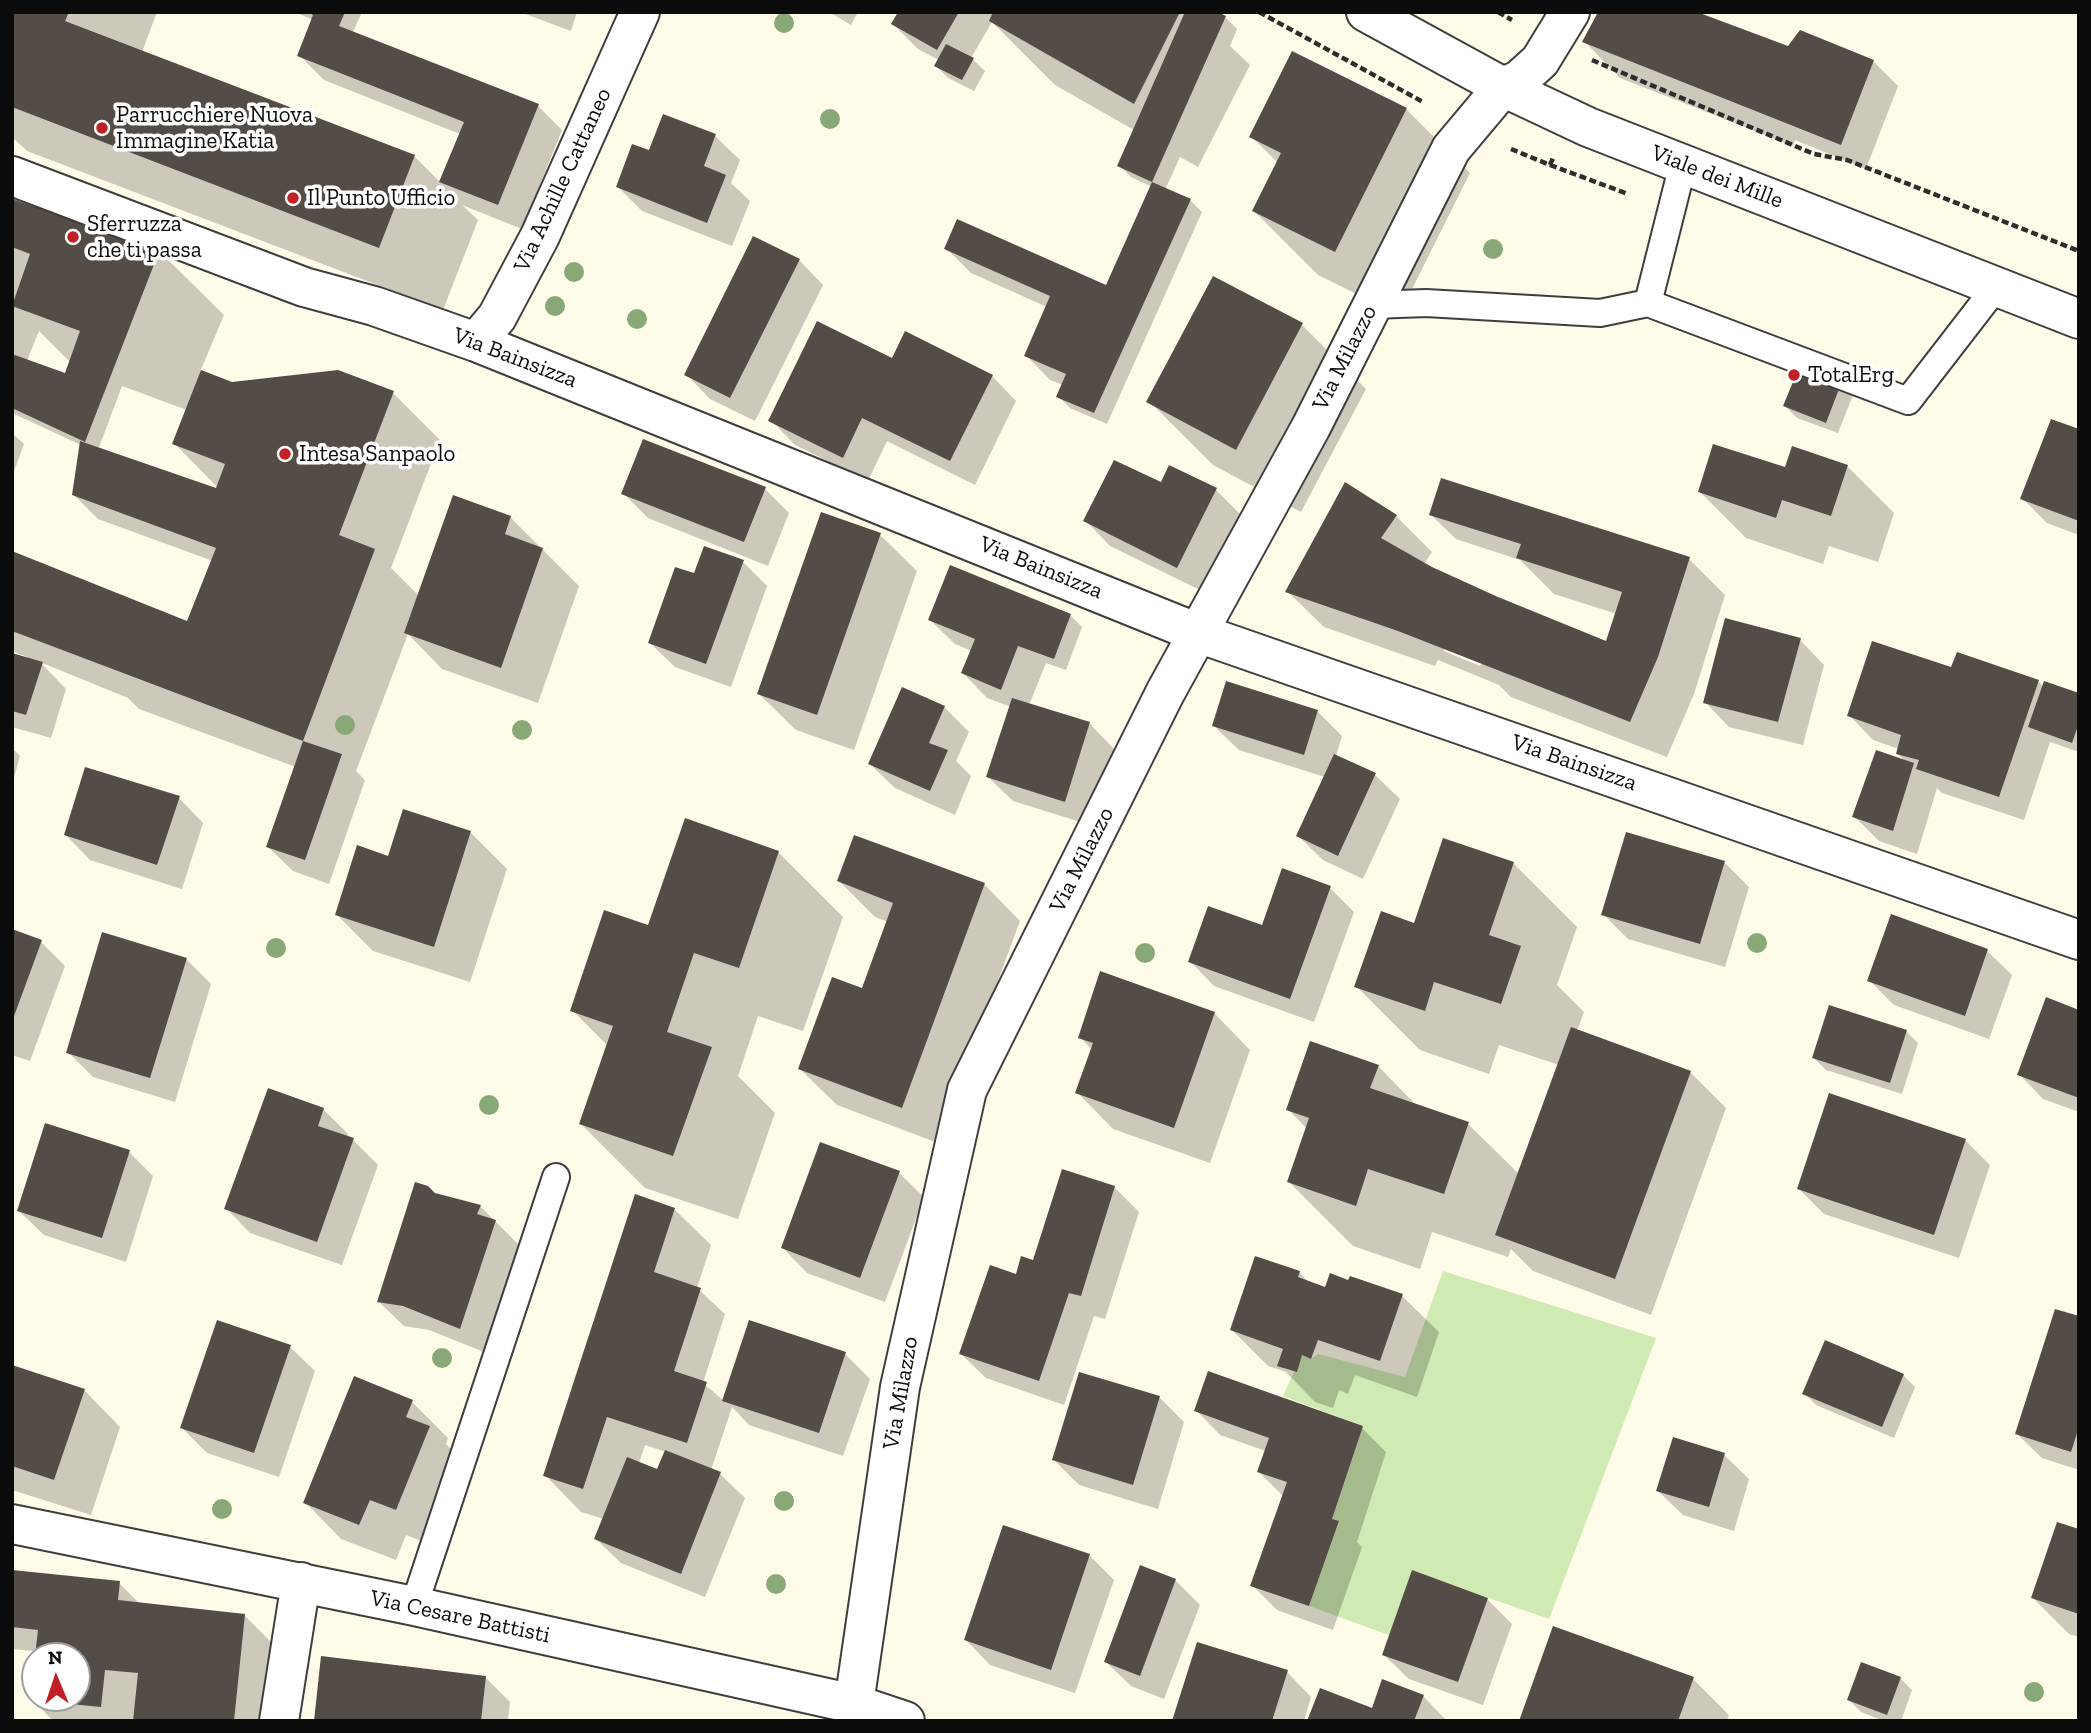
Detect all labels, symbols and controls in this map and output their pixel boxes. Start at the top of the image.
street label: Via Achille Cattaneo [508,84,618,276]
place label: Parrucchiere Nuova Immagine Katia [116,101,313,155]
marker: Parrucchiere Nuova Immagine Katia [94,120,110,136]
street label: Viale dei Mille [1647,139,1787,215]
place label: Il Punto Ufficio [307,184,455,212]
marker: Il Punto Ufficio [285,190,301,206]
place label: Sferruzza che ti passa [87,210,202,264]
marker: Sferruzza che ti passa [65,229,81,245]
street label: Via Milazzo [1307,301,1383,415]
street label: Via Bainsizza [449,322,581,394]
place label: TotalErg [1808,361,1894,389]
marker: TotalErg [1786,367,1802,383]
place label: Intesa Sanpaolo [299,440,455,468]
marker: Intesa Sanpaolo [277,446,293,462]
street label: Via Bainsizza [975,531,1107,605]
street label: Via Bainsizza [1508,729,1640,797]
street label: Via Milazzo [1044,803,1120,917]
street label: Via Milazzo [877,1334,925,1452]
street label: Via Cesare Battisti [367,1584,553,1650]
north arrow [21,1642,91,1712]
text: N [48,1646,63,1669]

